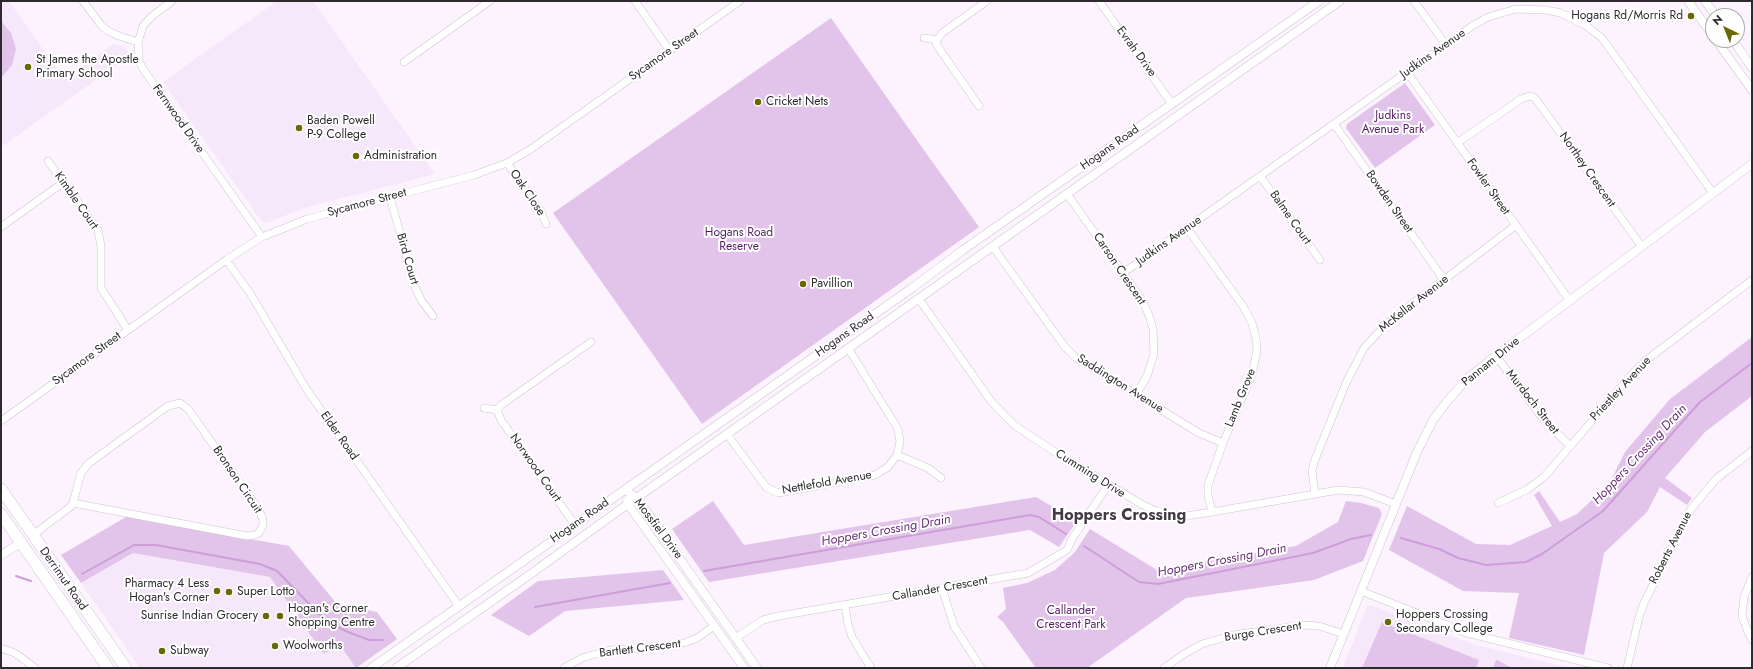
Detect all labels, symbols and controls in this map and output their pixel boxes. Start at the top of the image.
north arrow [1705,8,1745,48]
place label: Hogans Rd/Morris Rd [1571,9,1683,23]
marker: Hogans Rd/Morris Rd [1686,11,1696,21]
text: N [1709,11,1726,29]
street label: Evrah Drive [1113,24,1159,80]
street label: Sycamore Street [627,26,701,84]
street label: Judkins Avenue [1398,26,1468,82]
place label: St James the Apostle Primary School [36,53,139,81]
marker: St James the Apostle Primary School [23,62,33,72]
street label: Fernwood Drive [149,82,207,156]
place label: Cricket Nets [766,95,828,109]
marker: Cricket Nets [753,97,763,107]
park label: Judkins Avenue Park [1362,109,1424,137]
place label: Baden Powell P-9 College [307,114,375,142]
street label: Hogans Road [1078,122,1142,174]
marker: Baden Powell P-9 College [294,123,304,133]
street label: Northey Crescent [1556,130,1618,210]
place label: Administration [364,149,437,163]
marker: Administration [351,151,361,161]
street label: Fowler Street [1463,156,1513,218]
street label: Oak Close [506,167,548,219]
street label: Bowden Street [1362,168,1416,236]
street label: Kimble Court [51,170,101,232]
street label: Sycamore Street [326,186,408,220]
street label: Balme Court [1266,188,1314,248]
street label: Judkins Avenue [1134,213,1204,269]
park label: Hogans Road Reserve [705,226,773,254]
street label: Carson Crescent [1090,230,1148,308]
street label: Bird Court [393,232,421,286]
street label: McKellar Avenue [1376,272,1452,336]
place label: Pavillion [811,277,853,291]
marker: Pavillion [798,279,808,289]
street label: Hogans Road [813,309,877,361]
street label: Sycamore Street [50,329,124,389]
street label: Pannam Drive [1459,334,1523,390]
street label: Saddington Avenue [1074,352,1166,416]
street label: Priestley Avenue [1588,354,1654,424]
street label: Lamb Grove [1223,367,1259,429]
street label: Murdoch Street [1502,367,1562,437]
water label: Hoppers Crossing Drain [1590,402,1690,508]
street label: Elder Road [317,409,361,463]
street label: Norwood Court [506,431,564,505]
street label: Bronson Circuit [209,444,265,516]
street label: Cumming Drive [1052,447,1128,501]
street label: Nettlefold Avenue [781,468,873,498]
street label: Hogans Road [548,495,612,547]
street label: Mossfiel Drive [631,496,685,562]
district label: Hoppers Crossing [1052,506,1186,526]
street label: Roberts Avenue [1647,509,1695,587]
water label: Hoppers Crossing Drain [820,512,952,550]
water label: Hoppers Crossing Drain [1156,541,1288,581]
street label: Derrimut Road [36,545,90,613]
street label: Callander Crescent [891,574,989,604]
place label: Pharmacy 4 Less Hogan's Corner [125,577,209,605]
place label: Super Lotto [237,585,295,599]
marker: Pharmacy 4 Less Hogan's Corner [212,586,222,596]
marker: Super Lotto [224,587,234,597]
place label: Hogan's Corner Shopping Centre [288,602,375,630]
park label: Callander Crescent Park [1036,604,1106,632]
place label: Hoppers Crossing Secondary College [1396,608,1493,636]
place label: Sunrise Indian Grocery [141,609,258,623]
marker: Sunrise Indian Grocery [261,611,271,621]
marker: Hogan's Corner Shopping Centre [275,611,285,621]
marker: Hoppers Crossing Secondary College [1383,617,1393,627]
street label: Burge Crescent [1223,619,1303,645]
street label: Bartlett Crescent [598,637,682,661]
place label: Woolworths [283,639,342,653]
marker: Woolworths [270,641,280,651]
place label: Subway [170,644,209,658]
marker: Subway [157,646,167,656]

